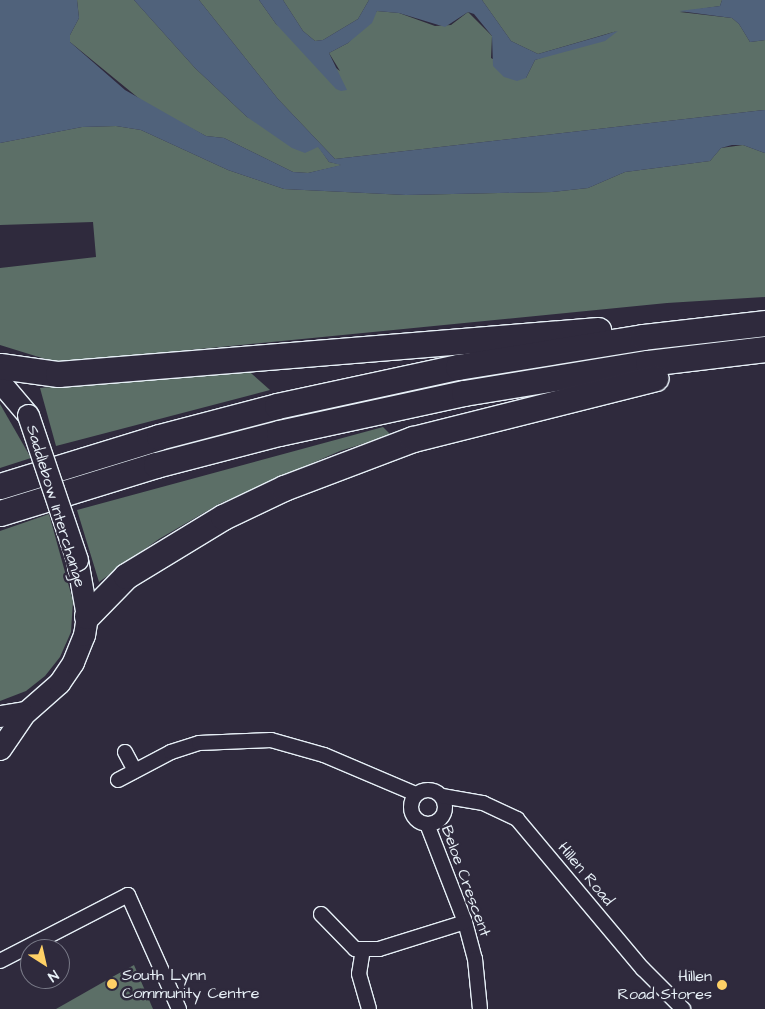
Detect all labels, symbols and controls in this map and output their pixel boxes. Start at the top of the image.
street label: Saddlebow Interchange [22,422,90,590]
street label: Beloe Crescent [437,823,495,939]
street label: Hillen Road [554,838,618,910]
north arrow [20,939,70,989]
text: N [44,965,62,986]
place label: South Lynn Community Centre [122,965,259,1003]
place label: Hillen Road Stores [618,966,712,1004]
marker: South Lynn Community Centre [106,978,118,990]
marker: Hillen Road Stores [716,979,728,991]

